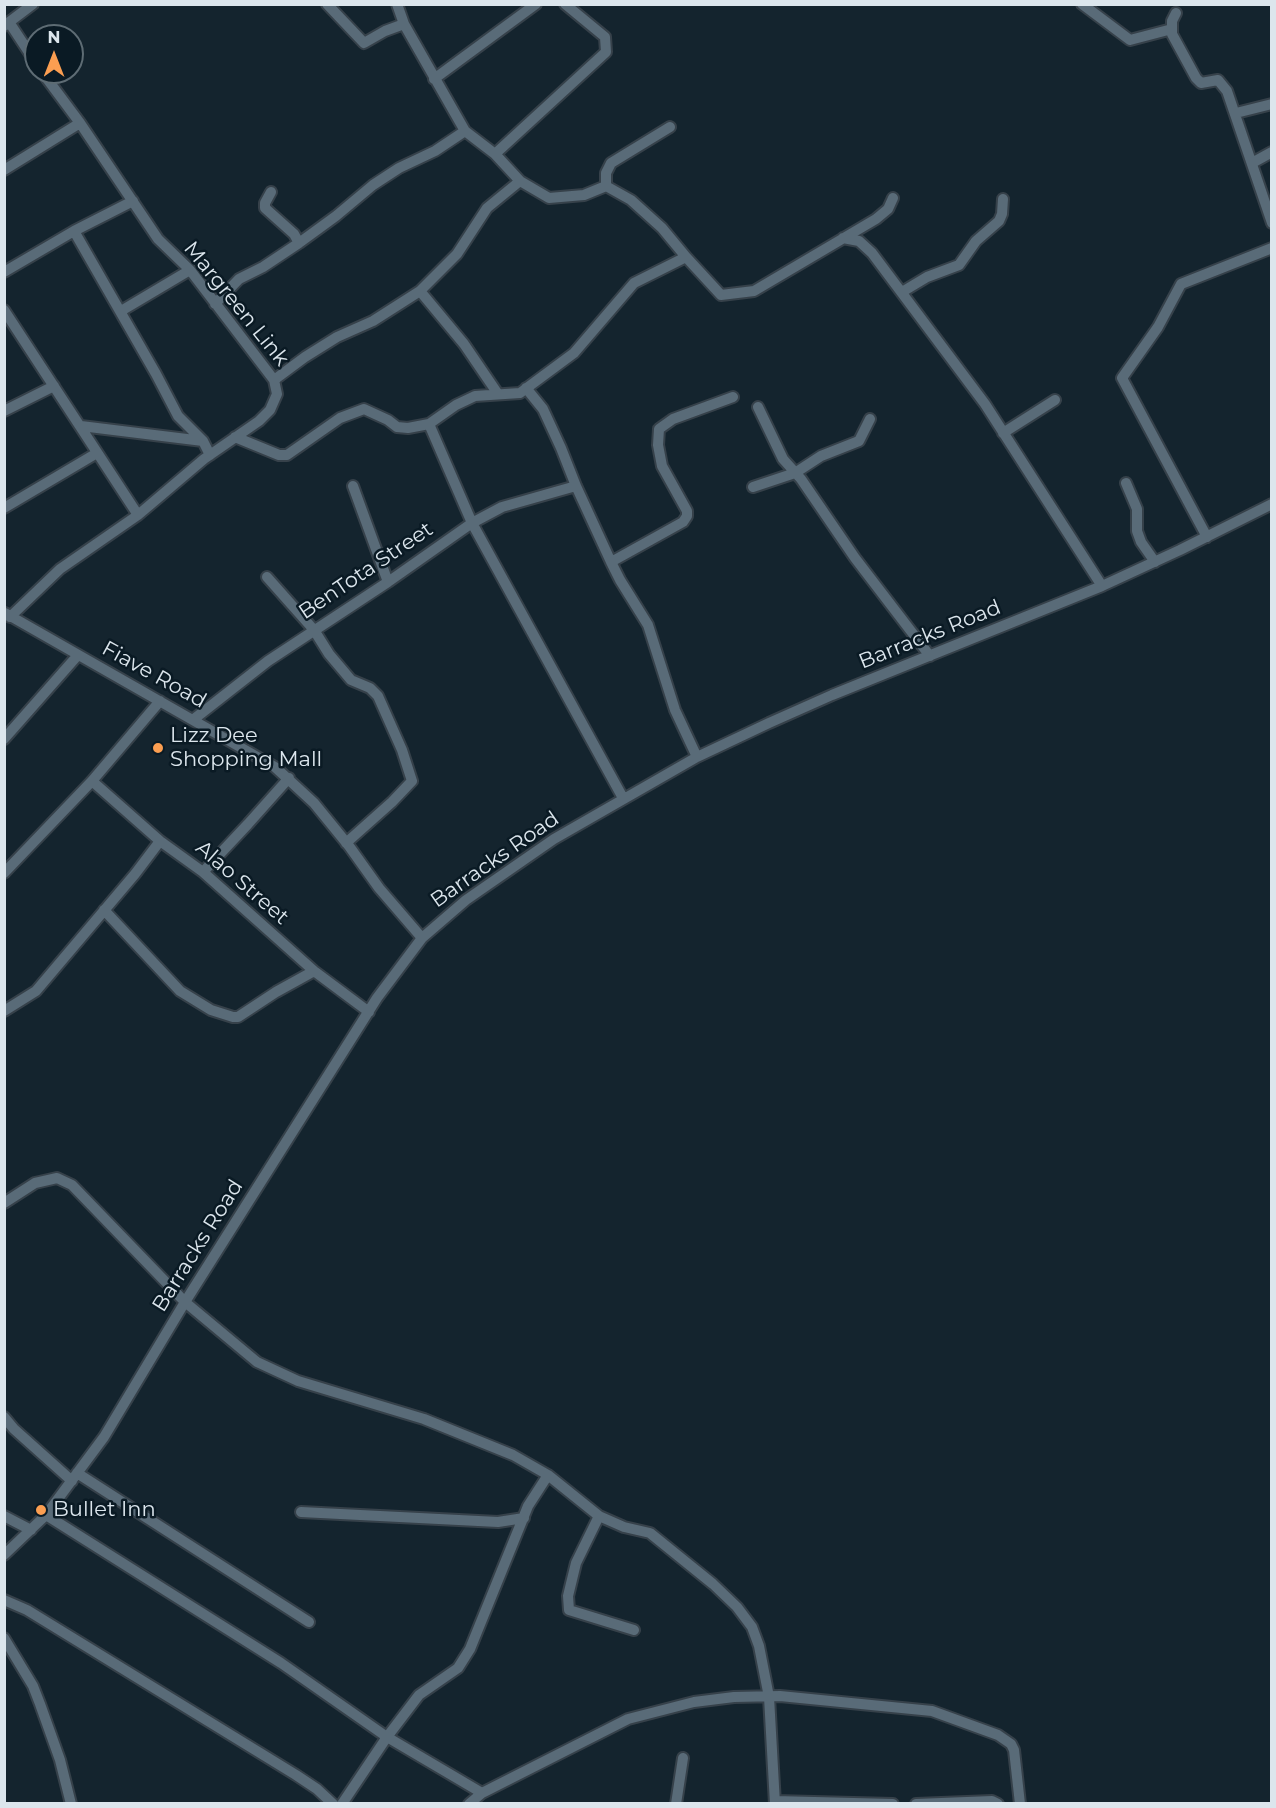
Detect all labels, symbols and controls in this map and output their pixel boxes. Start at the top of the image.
north arrow [24,24,84,84]
text: N [48,28,60,47]
street label: Margreen Link [178,237,294,371]
street label: BenTota Street [294,517,438,625]
street label: Barracks Road [855,595,1005,675]
street label: Fiave Road [97,636,211,714]
place label: Lizz Dee Shopping Mall [170,723,322,773]
marker: Lizz Dee Shopping Mall [151,741,165,755]
street label: Barracks Road [426,806,564,914]
street label: Alao Street [190,836,294,930]
street label: Barracks Road [147,1175,249,1317]
place label: Bullet Inn [53,1497,156,1523]
marker: Bullet Inn [34,1503,48,1517]

